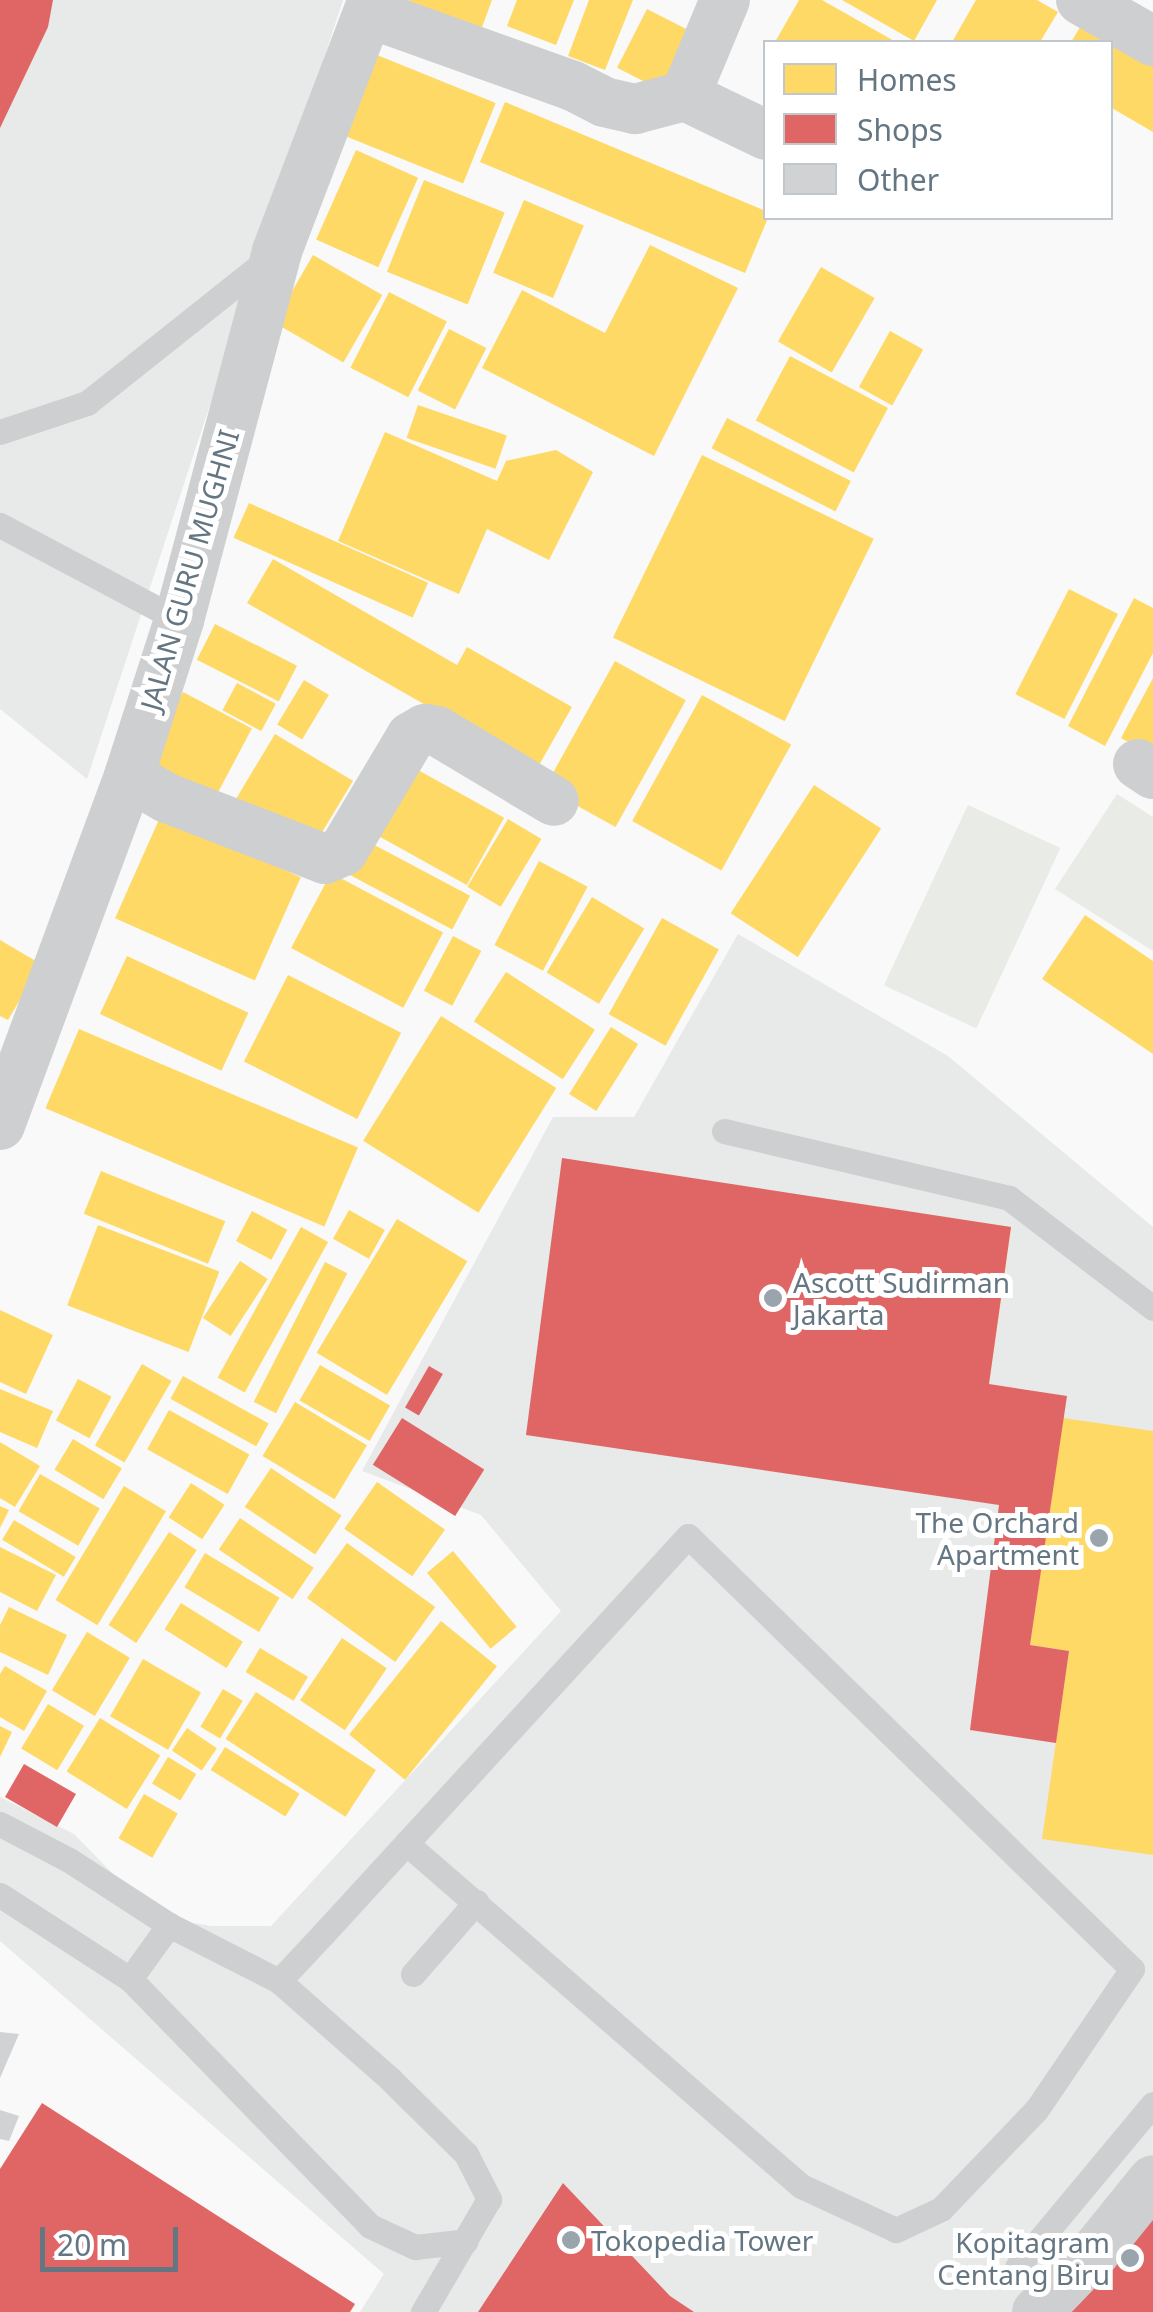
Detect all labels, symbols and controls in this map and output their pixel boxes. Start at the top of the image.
legend [763,40,1113,220]
text: Homes [857,59,957,100]
text: Shops [857,109,943,150]
text: Other [857,159,939,200]
street label: JALAN GURU MUGHNI [133,426,245,714]
place label: Ascott Sudirman Jakarta [793,1265,1010,1331]
marker: Ascott Sudirman Jakarta [762,1287,784,1309]
place label: The Orchard Apartment [916,1505,1079,1571]
marker: The Orchard Apartment [1088,1527,1110,1549]
scale bar [45,2207,182,2269]
place label: Tokopedia Tower [591,2223,813,2257]
text: 20 m [57,2224,127,2265]
place label: Kopitagram Centang Biru [937,2225,1110,2291]
marker: Tokopedia Tower [560,2229,582,2251]
marker: Kopitagram Centang Biru [1119,2247,1141,2269]

